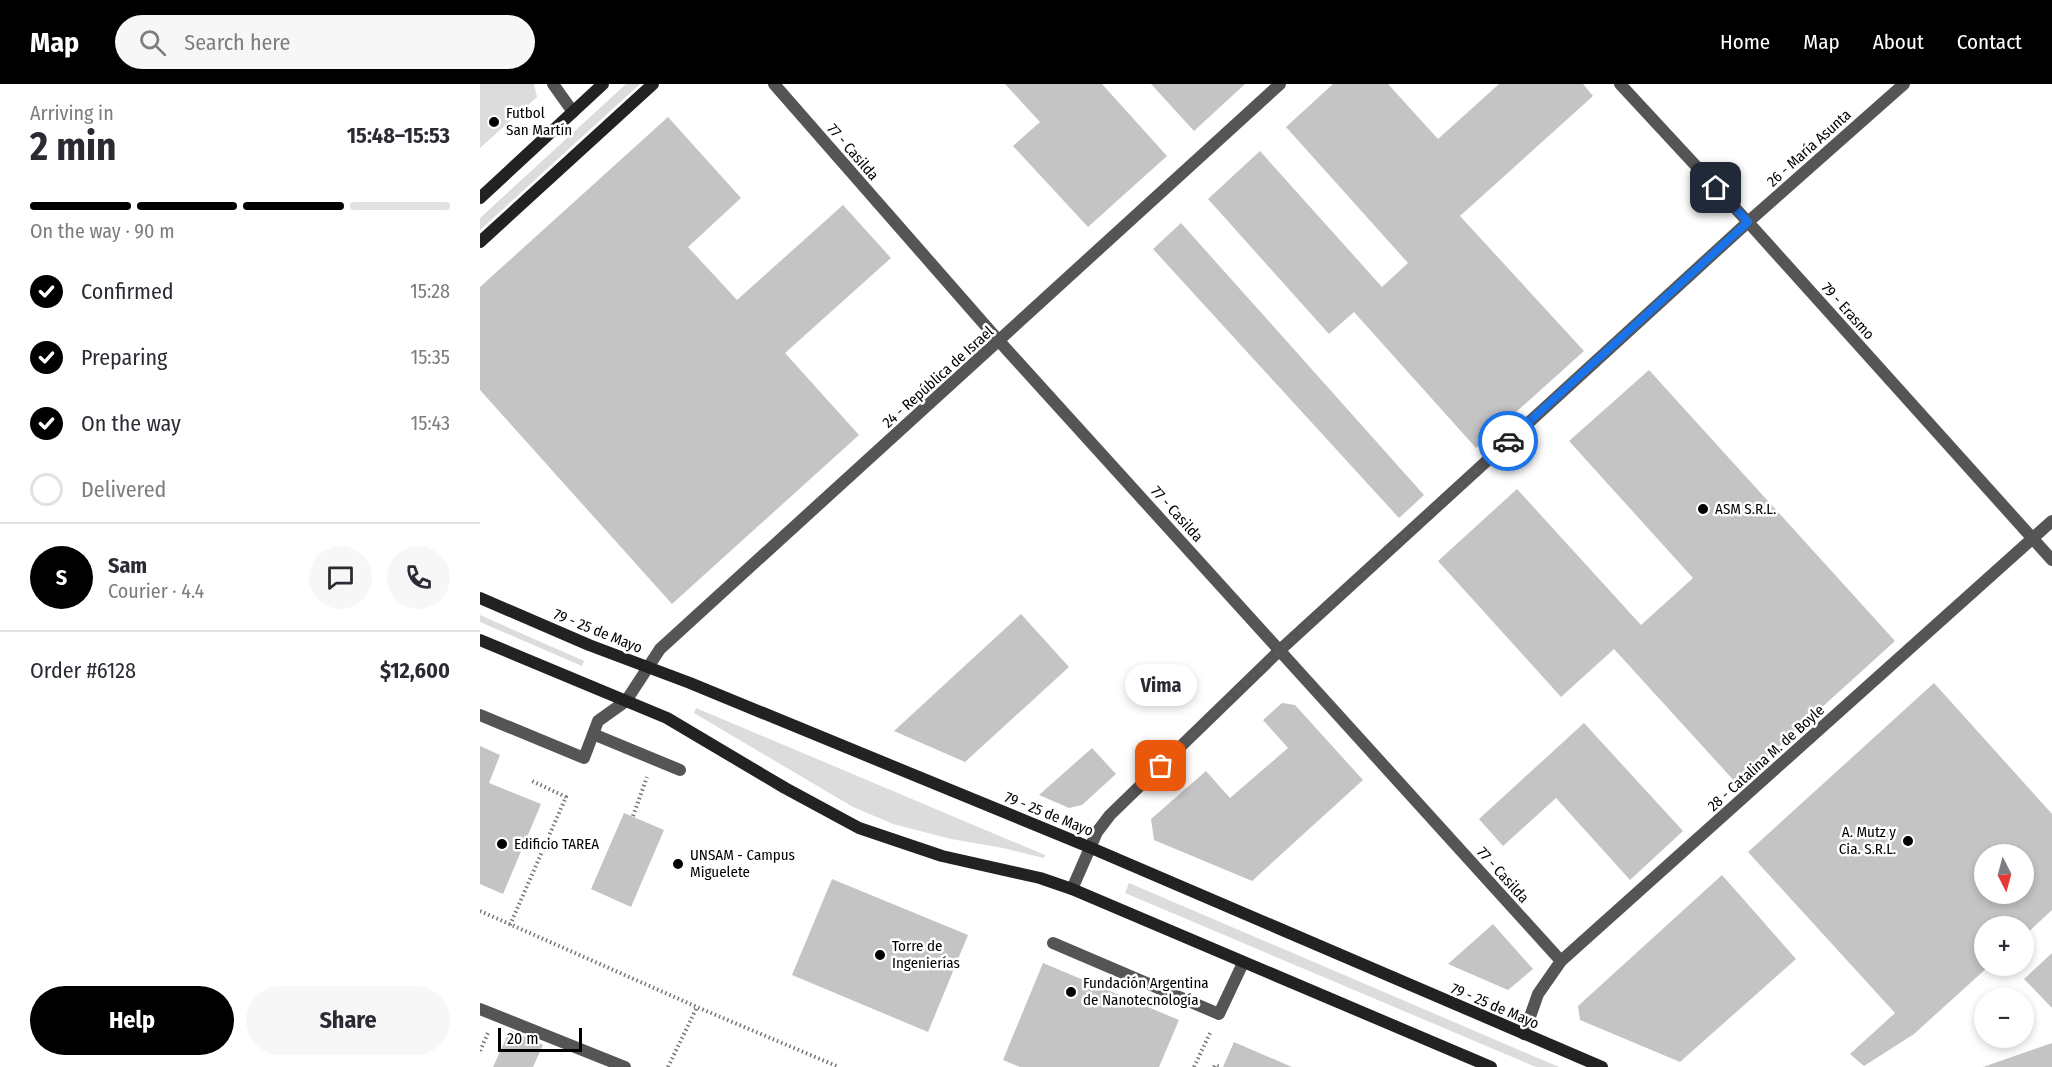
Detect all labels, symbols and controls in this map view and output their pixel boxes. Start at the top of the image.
search box [115,15,535,69]
text: Map [30,26,79,59]
icon: search [136,26,169,59]
text: Search here [184,29,290,56]
text: Home [1720,29,1770,55]
text: Map [1803,29,1840,55]
text: About [1873,29,1924,55]
text: Contact [1957,29,2022,55]
text: Arriving in [30,101,114,125]
place label: Futbol San Martín [506,104,572,139]
street label: 26 - María Asunta [1763,106,1855,190]
marker: Futbol San Martín [487,115,501,129]
street label: 77 - Casilda [824,120,882,184]
text: 15:48–15:53 [347,122,450,149]
text: 2 min [30,124,116,170]
pin [1690,162,1741,213]
icon: home [1699,171,1732,204]
text: On the way · 90 m [30,219,175,243]
icon: check [30,275,63,308]
text: Confirmed [81,278,174,305]
text: 15:28 [410,279,450,303]
street label: 79 - Erasmo [1818,279,1878,343]
street label: 24 - República de Israel [879,322,997,432]
icon: check [30,341,63,374]
text: Preparing [81,344,167,371]
text: 15:35 [410,345,450,369]
icon: check [30,407,63,440]
text: On the way [81,410,181,437]
text: 15:43 [410,411,450,435]
courier [1478,411,1538,471]
icon: car [1492,425,1525,458]
text: Delivered [81,476,166,503]
street label: 77 - Casilda [1147,482,1207,546]
place label: ASM S.R.L. [1715,500,1776,518]
marker: ASM S.R.L. [1696,502,1710,516]
button: chat [309,546,372,609]
button: phone [387,546,450,609]
text: Sam [108,552,147,579]
text: S [56,564,67,591]
text: Courier · 4.4 [108,579,204,603]
street label: 79 - 25 de Mayo [551,605,645,657]
text: Order #6128 [30,657,136,684]
text: $12,600 [380,657,450,684]
callout: Vima [1125,664,1197,706]
text: Vima [1141,673,1181,697]
street label: 28 - Catalina M. de Boyle [1704,701,1828,815]
pin [1135,740,1186,791]
icon: bag [1144,749,1177,782]
street label: 79 - 25 de Mayo [1002,788,1096,840]
place label: A. Mutz y Cia. S.R.L. [1839,823,1896,858]
marker: A. Mutz y Cia. S.R.L. [1901,834,1915,848]
place label: Edificio TAREA [514,835,599,853]
marker: Edificio TAREA [495,837,509,851]
street label: 77 - Casilda [1473,843,1533,907]
north arrow [1974,844,2034,904]
map controls [1974,844,2034,1048]
place label: UNSAM - Campus Miguelete [690,846,795,881]
marker: UNSAM - Campus Miguelete [671,857,685,871]
button: + [1974,916,2034,976]
place label: Torre de Ingenierías [892,937,960,972]
marker: Torre de Ingenierías [873,948,887,962]
place label: Fundación Argentina de Nanotecnología [1083,974,1209,1009]
street label: 79 - 25 de Mayo [1448,979,1542,1033]
marker: Fundación Argentina de Nanotecnología [1064,985,1078,999]
button: Help [30,986,234,1055]
button: Share [246,986,450,1055]
button: − [1974,988,2034,1048]
scale bar [498,1025,582,1052]
text: 20 m [507,1029,538,1048]

